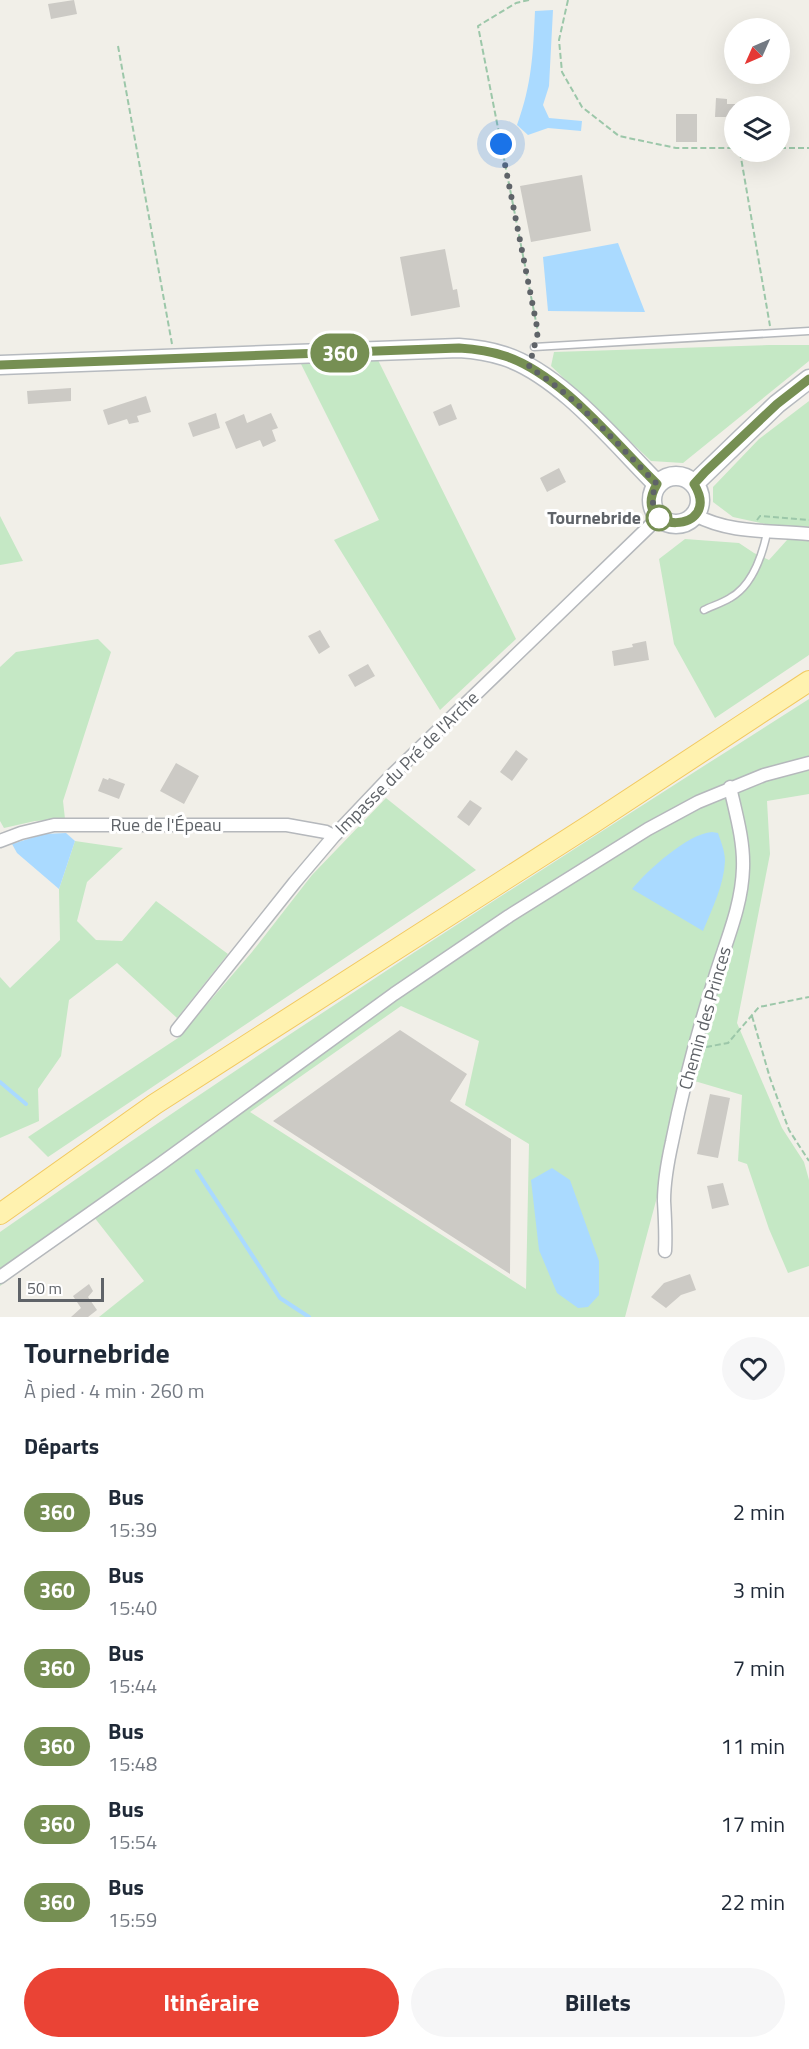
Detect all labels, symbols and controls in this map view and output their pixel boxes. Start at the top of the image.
north arrow [724,18,790,84]
map controls [724,18,790,162]
button: layers [724,96,790,162]
your location [486,129,516,159]
line badge: 360 [306,334,374,372]
text: 360 [322,337,358,369]
place label: Tournebride [547,504,641,531]
marker: Tournebride [646,505,672,531]
street label: Impasse du Pré de l'Arche [329,685,485,841]
street label: Rue de l'Épeau [110,811,222,838]
street label: Chemin des Princes [671,943,738,1093]
scale bar [18,1275,104,1302]
text: 50 m [27,1276,62,1300]
text: Tournebride [24,1331,170,1374]
button: heart [722,1337,785,1400]
text: À pied · 4 min · 260 m [24,1375,204,1406]
text: Départs [24,1429,99,1463]
text: Bus [108,1480,144,1514]
text: 2 min [733,1495,785,1529]
text: 360 [39,1496,75,1528]
text: 15:39 [108,1514,157,1545]
text: Bus [108,1558,144,1592]
text: 3 min [733,1573,785,1607]
text: 360 [39,1574,75,1606]
text: 15:40 [108,1592,157,1623]
text: Bus [108,1636,144,1670]
text: 7 min [733,1651,785,1685]
text: 360 [39,1652,75,1684]
text: 15:44 [108,1670,157,1701]
text: Bus [108,1714,144,1748]
text: 11 min [720,1729,785,1763]
text: 360 [39,1730,75,1762]
text: 15:48 [108,1748,157,1779]
text: Bus [108,1792,144,1826]
text: 17 min [720,1807,785,1841]
text: 360 [39,1808,75,1840]
text: 15:54 [108,1826,157,1857]
text: Bus [108,1870,144,1904]
text: 22 min [720,1885,785,1919]
text: 360 [39,1886,75,1918]
text: 15:59 [108,1904,157,1935]
button: Itinéraire [24,1968,399,2037]
button: Billets [411,1968,785,2037]

